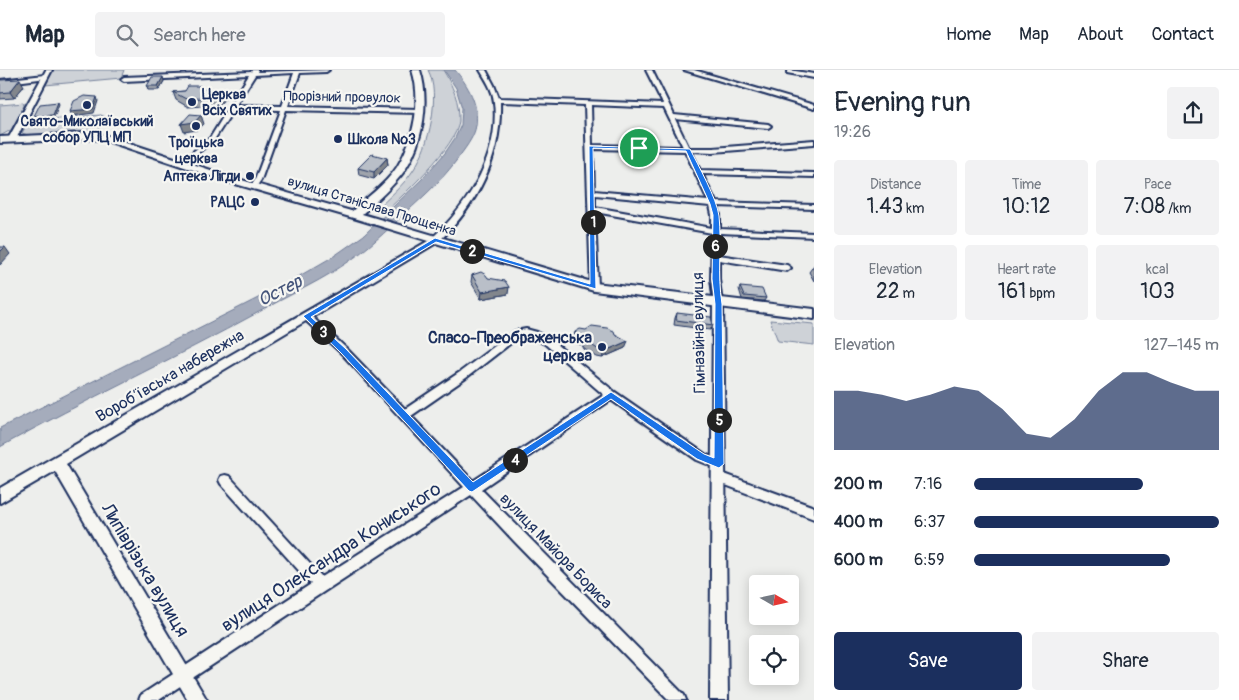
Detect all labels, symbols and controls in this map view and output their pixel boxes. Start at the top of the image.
search box [95,12,445,57]
text: Map [25,20,65,49]
icon: search [113,21,141,49]
text: Search here [153,23,246,47]
text: Home [946,23,991,46]
text: Map [1019,23,1049,46]
text: About [1077,23,1123,46]
text: Contact [1151,23,1214,46]
text: Evening run [834,85,971,120]
place label: Церква Всіх Святих [202,86,272,119]
street label: Прорізний провулок [283,87,401,107]
button: share [1167,87,1219,139]
marker: Церква Всіх Святих [186,96,198,108]
marker: Свято-Миколаївський собор УПЦ МП [81,99,93,111]
place label: Свято-Миколаївський собор УПЦ МП [21,113,154,146]
marker: Троїцька церква [190,120,202,132]
text: 19:26 [834,122,871,142]
pin [618,127,660,169]
place label: Школа №3 [347,131,416,148]
marker: Школа №3 [332,133,344,145]
place label: Троїцька церква [167,134,224,167]
icon: arrive [625,134,653,162]
place label: Аптека Лігди [163,168,241,185]
marker: Аптека Лігди [244,170,256,182]
street label: вулиця Станіслава Прощенка [286,172,458,240]
text: Distance [870,176,921,193]
text: Time [1012,176,1041,193]
text: Pace [1144,176,1171,193]
text: 1.43 [866,193,903,220]
text: 10:12 [1002,193,1051,220]
text: 7:08 [1124,193,1165,220]
place label: РАЦС [210,194,245,211]
marker: РАЦС [249,196,261,208]
text: km [903,200,925,217]
text: /km [1165,200,1192,217]
pin: 1 [580,210,606,234]
text: 1 [591,214,596,231]
pin: 6 [702,234,728,258]
pin: 2 [460,238,484,264]
text: 6 [711,238,720,255]
text: 2 [469,243,476,260]
text: Elevation [869,261,922,278]
text: Heart rate [997,261,1056,278]
text: kcal [1146,261,1169,278]
water label: Остер [254,269,307,312]
street label: Гімназійна вулиця [688,272,710,394]
text: 22 [876,278,900,305]
text: 161 [998,278,1026,305]
text: 103 [1140,278,1175,305]
text: m [900,285,915,302]
text: bpm [1026,285,1055,302]
pin: 3 [310,320,336,344]
text: 3 [320,324,327,341]
street label: Воробʼївська набережна [92,325,248,427]
place label: Спасо-Преображенська церква [428,328,593,366]
text: Elevation [834,335,895,355]
text: 127–145 m [1144,335,1219,355]
marker: Спасо-Преображенська церква [596,341,608,353]
pin: 5 [706,408,732,432]
text: 5 [716,412,723,429]
pin: 4 [502,448,528,472]
text: 4 [511,452,520,469]
text: 200 m [834,474,882,494]
text: 7:16 [914,474,942,494]
street label: вулиця Олександра Кониського [216,477,446,637]
street label: вулиця Майора Бориса [496,489,616,613]
street label: Липіврізька вулиця [95,498,194,641]
text: 400 m [834,512,883,532]
text: 6:37 [914,512,945,532]
text: 600 m [834,550,883,570]
text: 6:59 [914,550,945,570]
north arrow [749,575,799,625]
map controls [749,575,799,685]
button: Save [834,632,1022,690]
button: Share [1032,632,1219,690]
button: locate [749,635,799,685]

